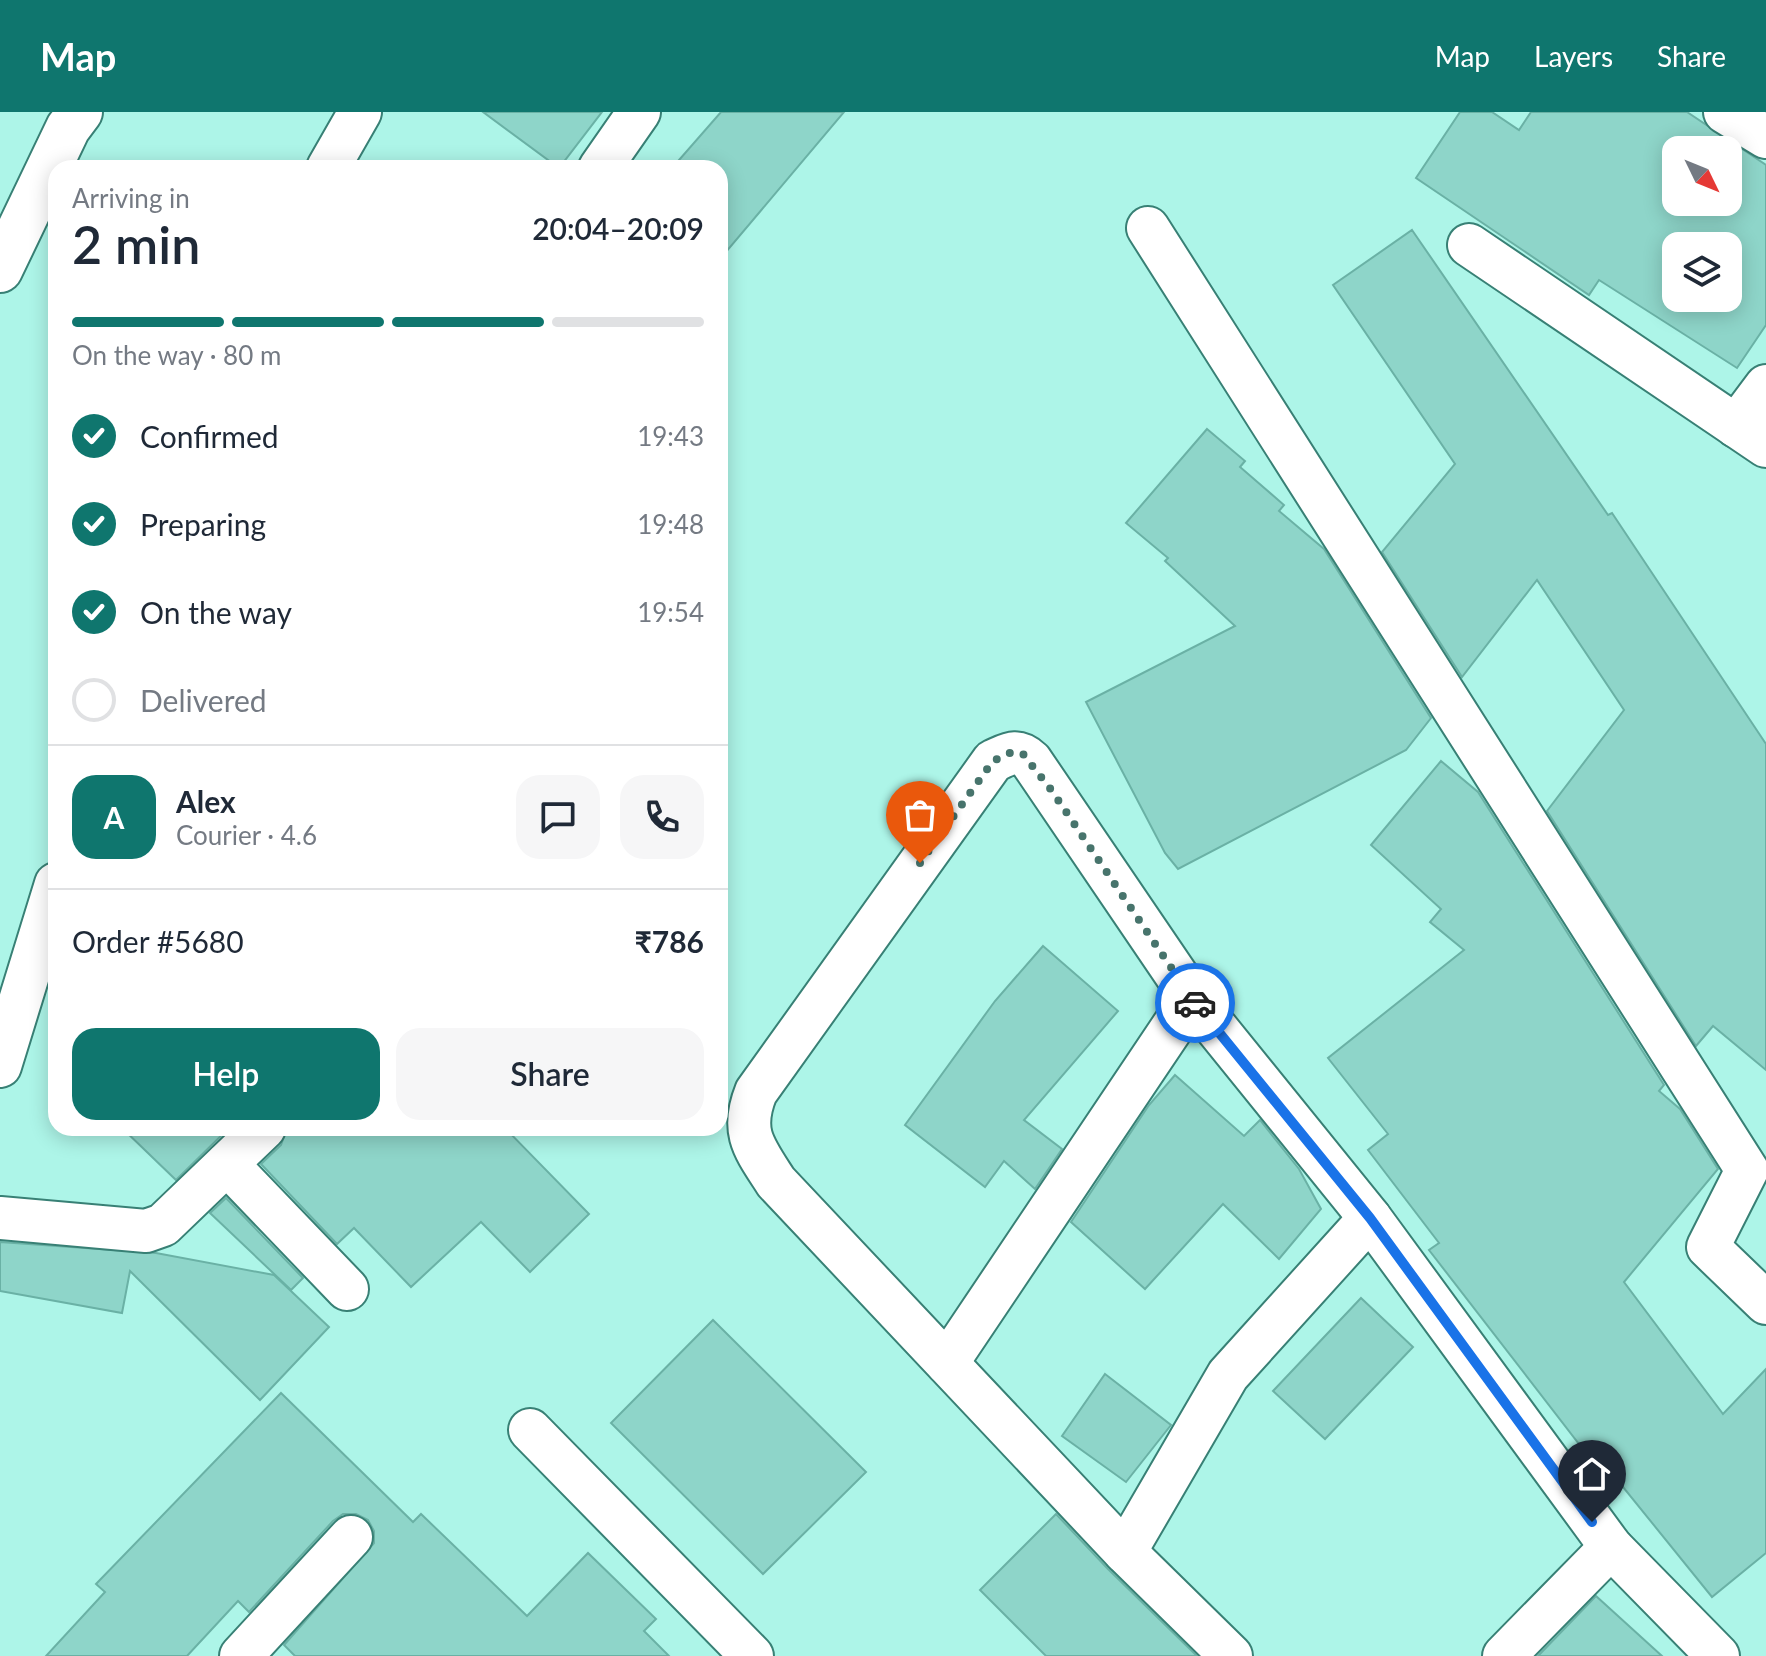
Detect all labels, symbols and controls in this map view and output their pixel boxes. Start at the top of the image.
text: Map [40,33,116,79]
text: Map [1435,39,1490,73]
text: Layers [1534,39,1613,73]
text: Share [1657,39,1726,73]
north arrow [1662,136,1742,216]
map controls [1662,136,1742,312]
text: Arriving in [72,182,190,214]
text: 20:04–20:09 [532,210,704,246]
text: 2 min [72,213,200,275]
button: layers [1662,232,1742,312]
text: On the way · 80 m [72,339,281,371]
icon: check [72,414,116,458]
text: Confirmed [140,418,279,454]
text: 19:43 [637,420,704,452]
icon: check [72,502,116,546]
text: Preparing [140,506,266,542]
text: 19:48 [637,508,704,540]
icon: check [72,590,116,634]
text: On the way [140,594,292,630]
text: 19:54 [637,596,704,628]
text: Delivered [140,682,267,718]
button: chat [516,775,600,859]
button: phone [620,775,704,859]
pin [886,781,954,863]
text: Alex [176,783,236,819]
icon: bag [898,793,942,837]
text: A [104,799,124,835]
text: Courier · 4.6 [176,819,317,851]
text: Order #5680 [72,923,244,959]
text: ₹786 [634,923,704,959]
courier [1155,963,1235,1043]
icon: car [1173,981,1217,1025]
button: Help [72,1028,380,1120]
button: Share [396,1028,704,1120]
pin [1558,1440,1626,1522]
icon: home [1570,1452,1614,1496]

